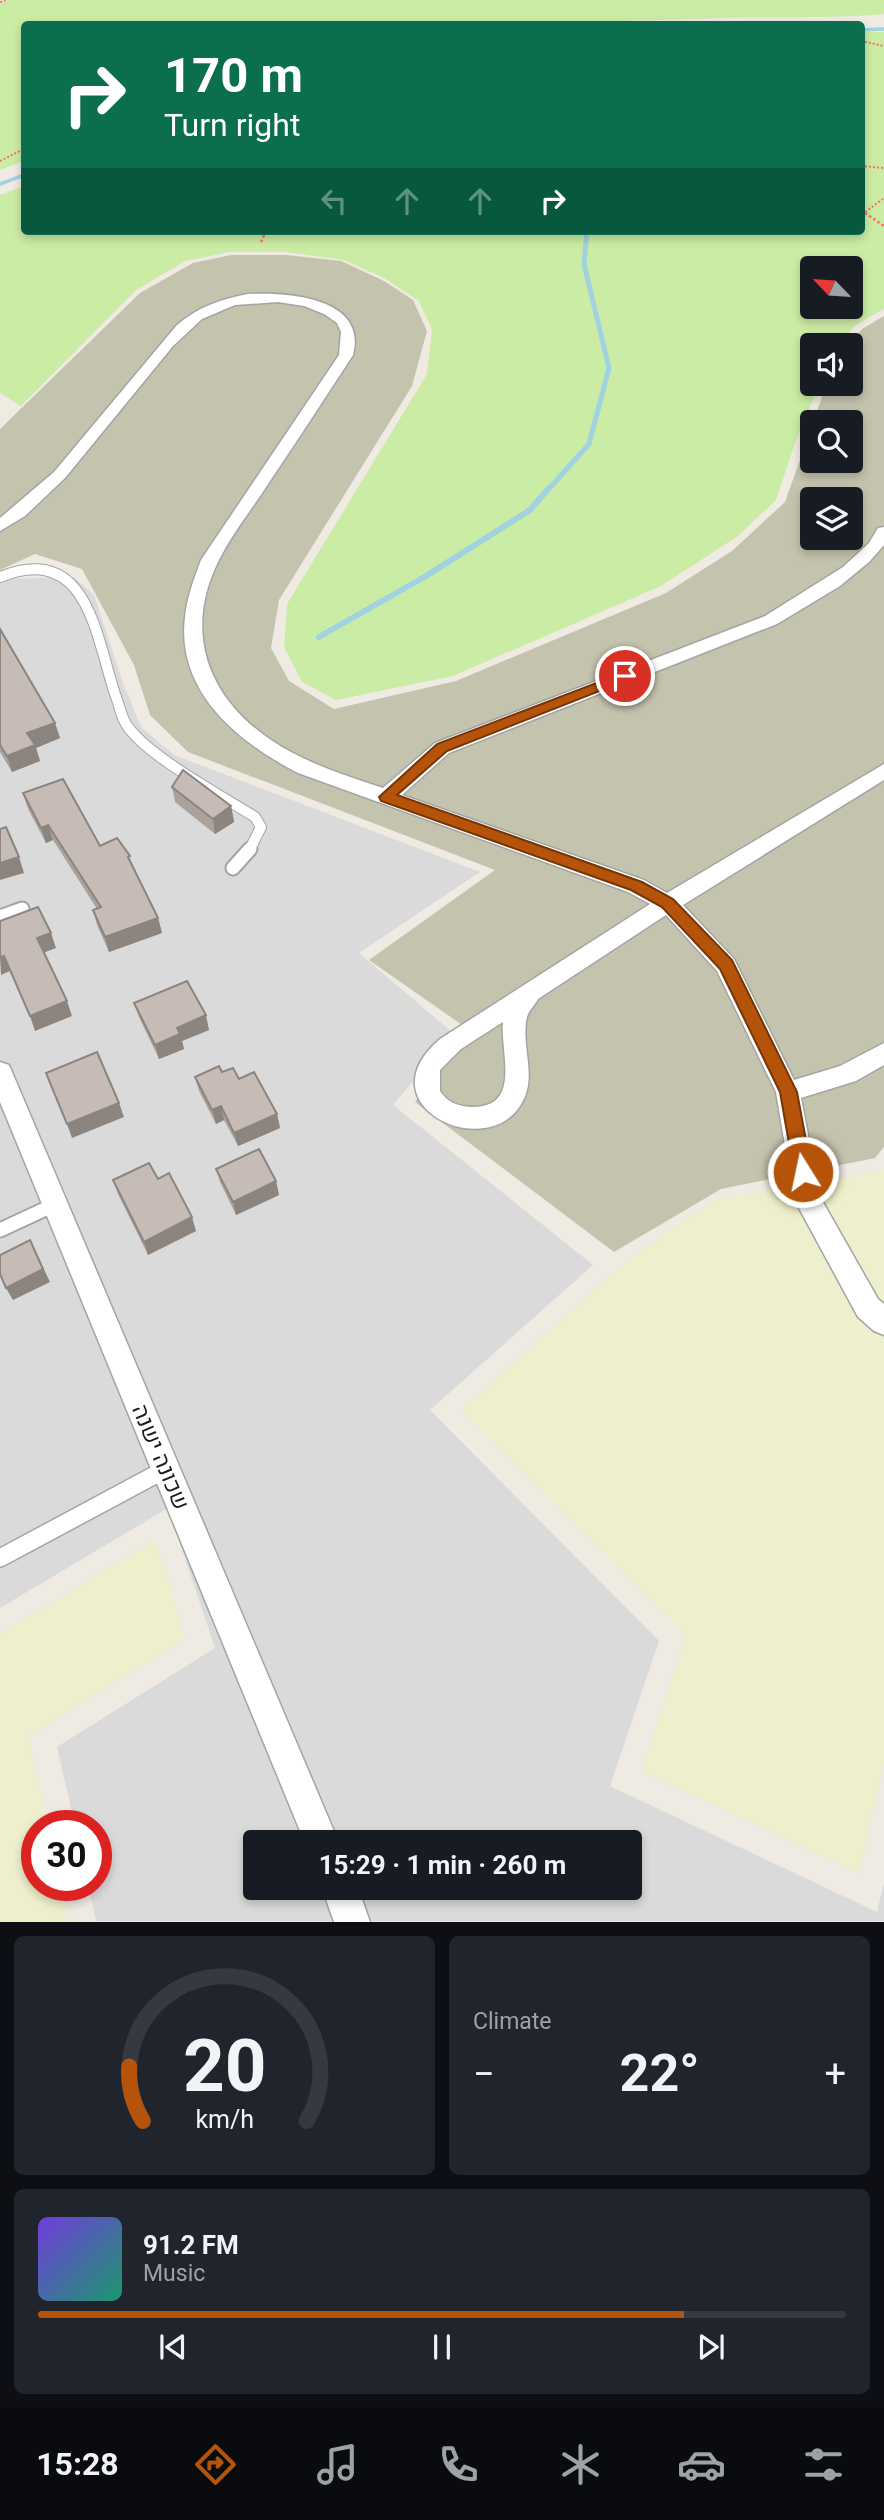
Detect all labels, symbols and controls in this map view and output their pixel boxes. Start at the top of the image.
text: 170 m [164,47,303,104]
icon: right [49,49,140,140]
text: Turn right [164,106,300,144]
icon: left [315,182,353,220]
icon: ahead [388,182,426,220]
icon: ahead [461,182,499,220]
icon: right [534,182,572,220]
north arrow [800,256,863,318]
map controls [800,256,863,550]
button: sound [800,333,863,396]
button: search [800,410,863,473]
button: layers [800,487,863,550]
pin [595,646,655,706]
icon: arrive [606,657,644,695]
position arrow [766,1135,840,1209]
street label: שכונה ישנה [126,1400,195,1514]
speed limit sign: 30 [21,1810,112,1901]
text: 15:29 · 1 min · 260 m [319,1850,566,1880]
text: Climate [473,2008,552,2035]
text: 20 [183,2024,266,2110]
text: 22° [620,2043,700,2104]
text: − [473,2052,495,2096]
text: + [824,2052,846,2096]
text: km/h [195,2105,254,2134]
text: 91.2 FM [143,2230,239,2260]
text: Music [143,2260,205,2287]
icon: previous [154,2328,192,2366]
icon: pause [423,2328,461,2366]
icon: next [692,2328,730,2366]
icon: directions [191,2440,240,2489]
icon: music [313,2440,362,2489]
icon: phone [434,2440,483,2489]
icon: climate [556,2440,605,2489]
icon: car [677,2440,726,2489]
icon: filters [799,2440,848,2489]
text: 15:28 [36,2445,119,2483]

